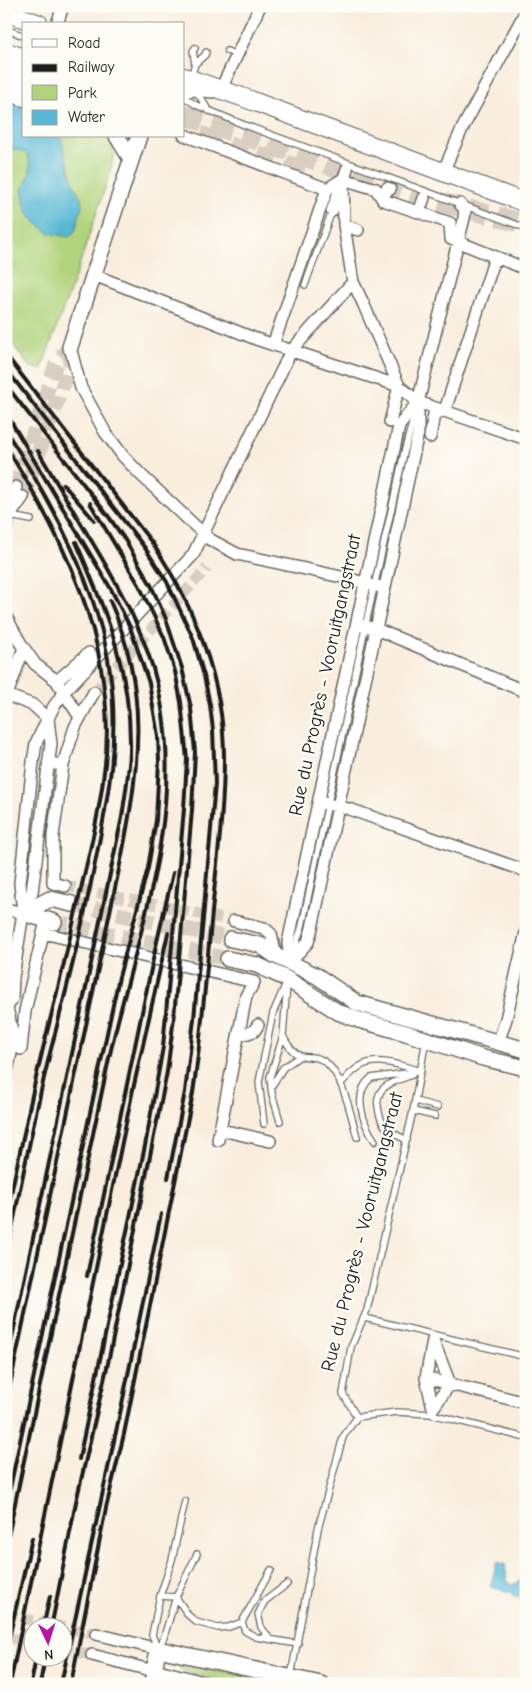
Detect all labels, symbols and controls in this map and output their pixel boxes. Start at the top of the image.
legend [22,22,185,138]
text: Road [68,34,100,52]
text: Railway [68,58,115,76]
text: Park [68,84,97,102]
text: Water [68,108,105,126]
street label: Rue du Progrès - Vooruitgangstraat [284,532,366,818]
street label: Rue du Progrès - Vooruitgangstraat [317,1089,408,1374]
north arrow [22,1618,72,1668]
text: N [44,1646,54,1663]

